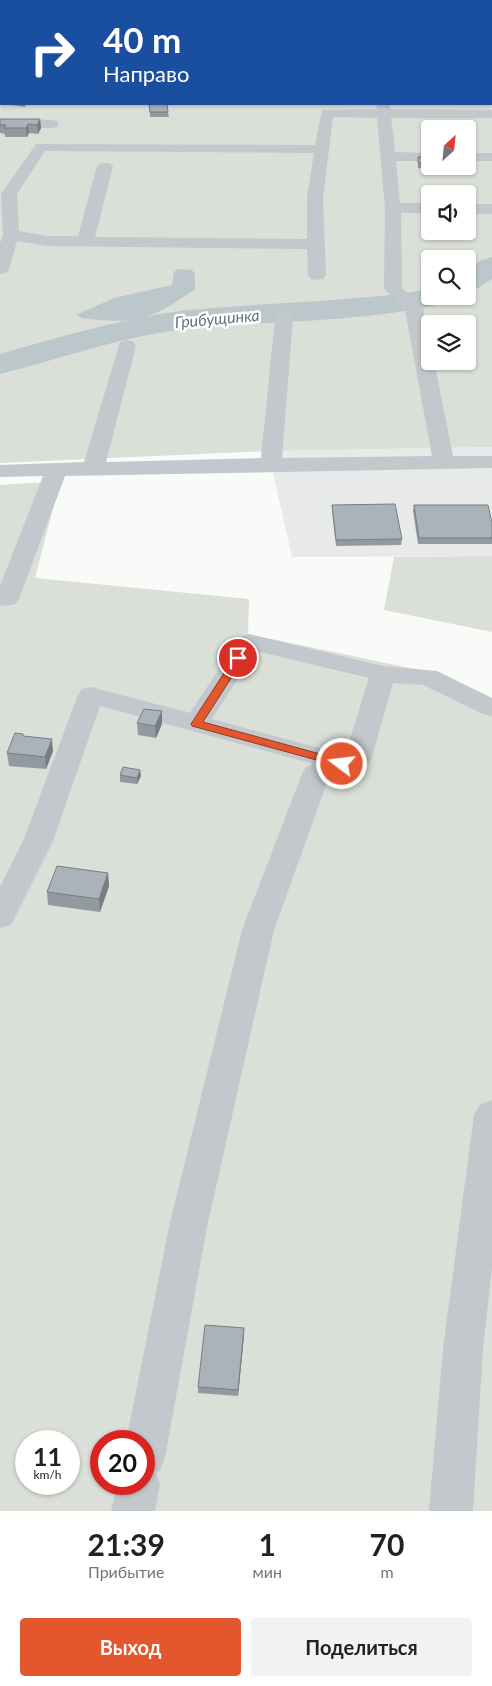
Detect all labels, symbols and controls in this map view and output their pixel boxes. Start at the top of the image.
text: 40 m [103,18,181,60]
icon: right [20,20,85,85]
text: Направо [103,60,189,87]
north arrow [421,120,476,175]
map controls [421,120,476,370]
button: sound [421,185,476,240]
button: search [421,250,476,305]
water label: Грибущинка [174,305,260,331]
button: layers [421,315,476,370]
pin [217,637,259,679]
icon: arrive [224,644,252,672]
position arrow [315,737,367,789]
speed limit sign: 20 [90,1430,155,1495]
text: 11 [33,1441,62,1471]
text: km/h [33,1467,62,1482]
text: 21:39 [88,1526,165,1562]
text: 1 [259,1526,276,1562]
text: 70 [370,1526,404,1562]
text: Прибытие [88,1562,164,1581]
text: мин [252,1562,282,1581]
text: m [380,1562,394,1581]
button: Выход [20,1618,241,1676]
button: Поделиться [251,1618,472,1676]

